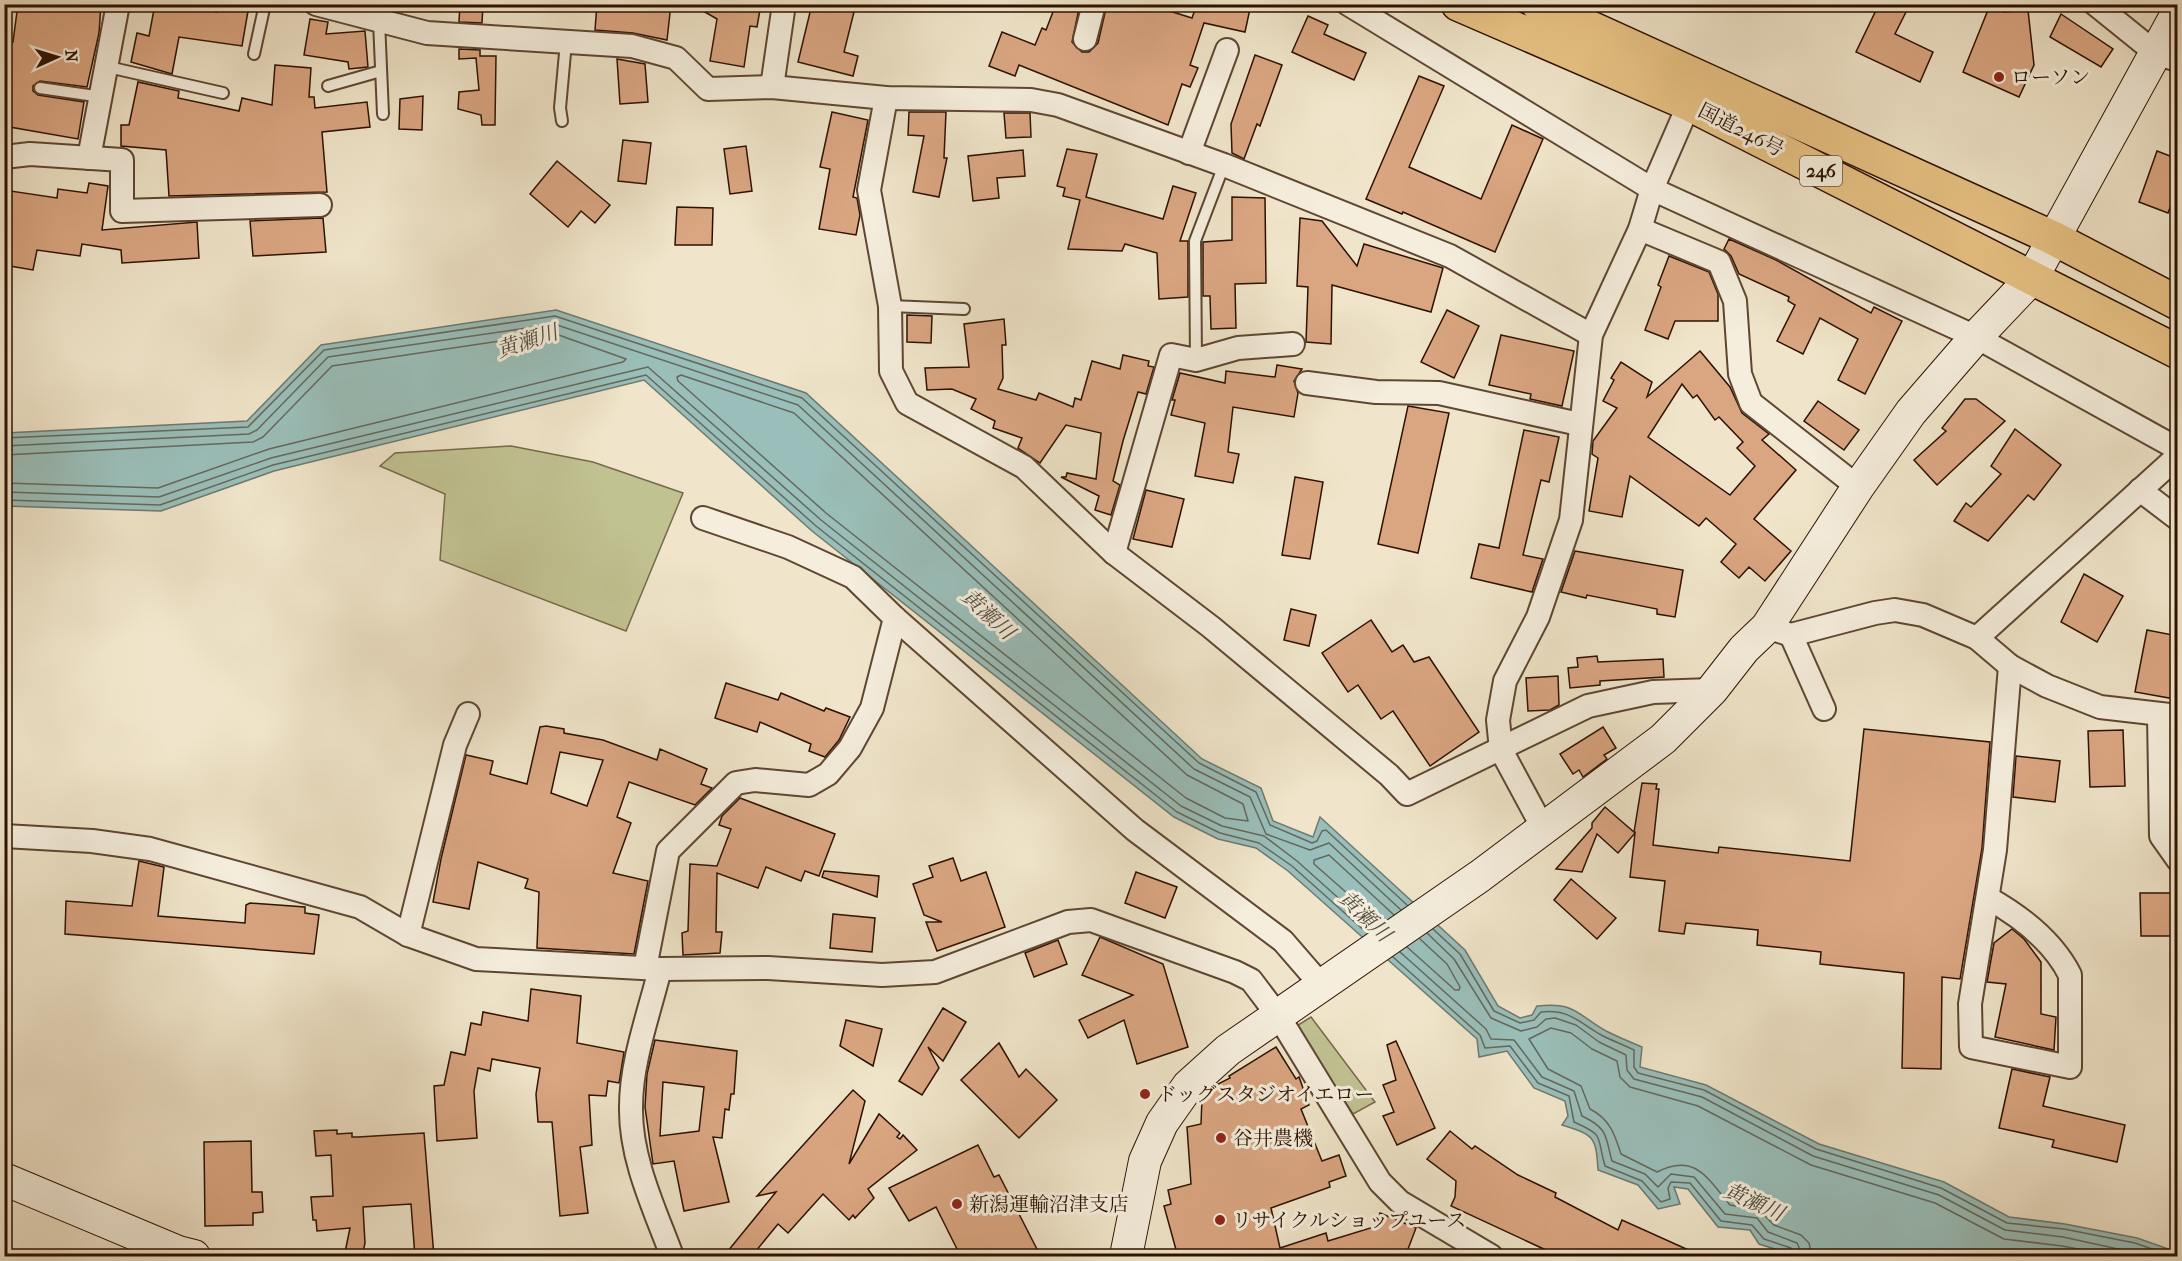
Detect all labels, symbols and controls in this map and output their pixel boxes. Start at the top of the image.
north arrow [27,27,87,87]
text: N [62,49,81,64]
place label: ローソン [2011,66,2090,89]
marker: ローソン [1992,70,2006,84]
street label: 国道246号 [1694,99,1788,161]
road number: 246 [1800,156,1842,186]
water label: 黄瀬川 [493,319,563,362]
water label: 黄瀬川 [957,584,1021,646]
water label: 黄瀬川 [1334,885,1397,948]
place label: ドッグスタジオイエロー [1157,1083,1374,1106]
marker: ドッグスタジオイエロー [1138,1087,1152,1101]
place label: 谷井農機 [1233,1127,1313,1150]
marker: 谷井農機 [1214,1131,1228,1145]
water label: 黄瀬川 [1720,1178,1789,1227]
place label: 新潟運輸沼津支店 [969,1193,1129,1216]
marker: 新潟運輸沼津支店 [950,1197,964,1211]
place label: リサイクルショップユース [1232,1209,1466,1232]
marker: リサイクルショップユース [1213,1213,1227,1227]

